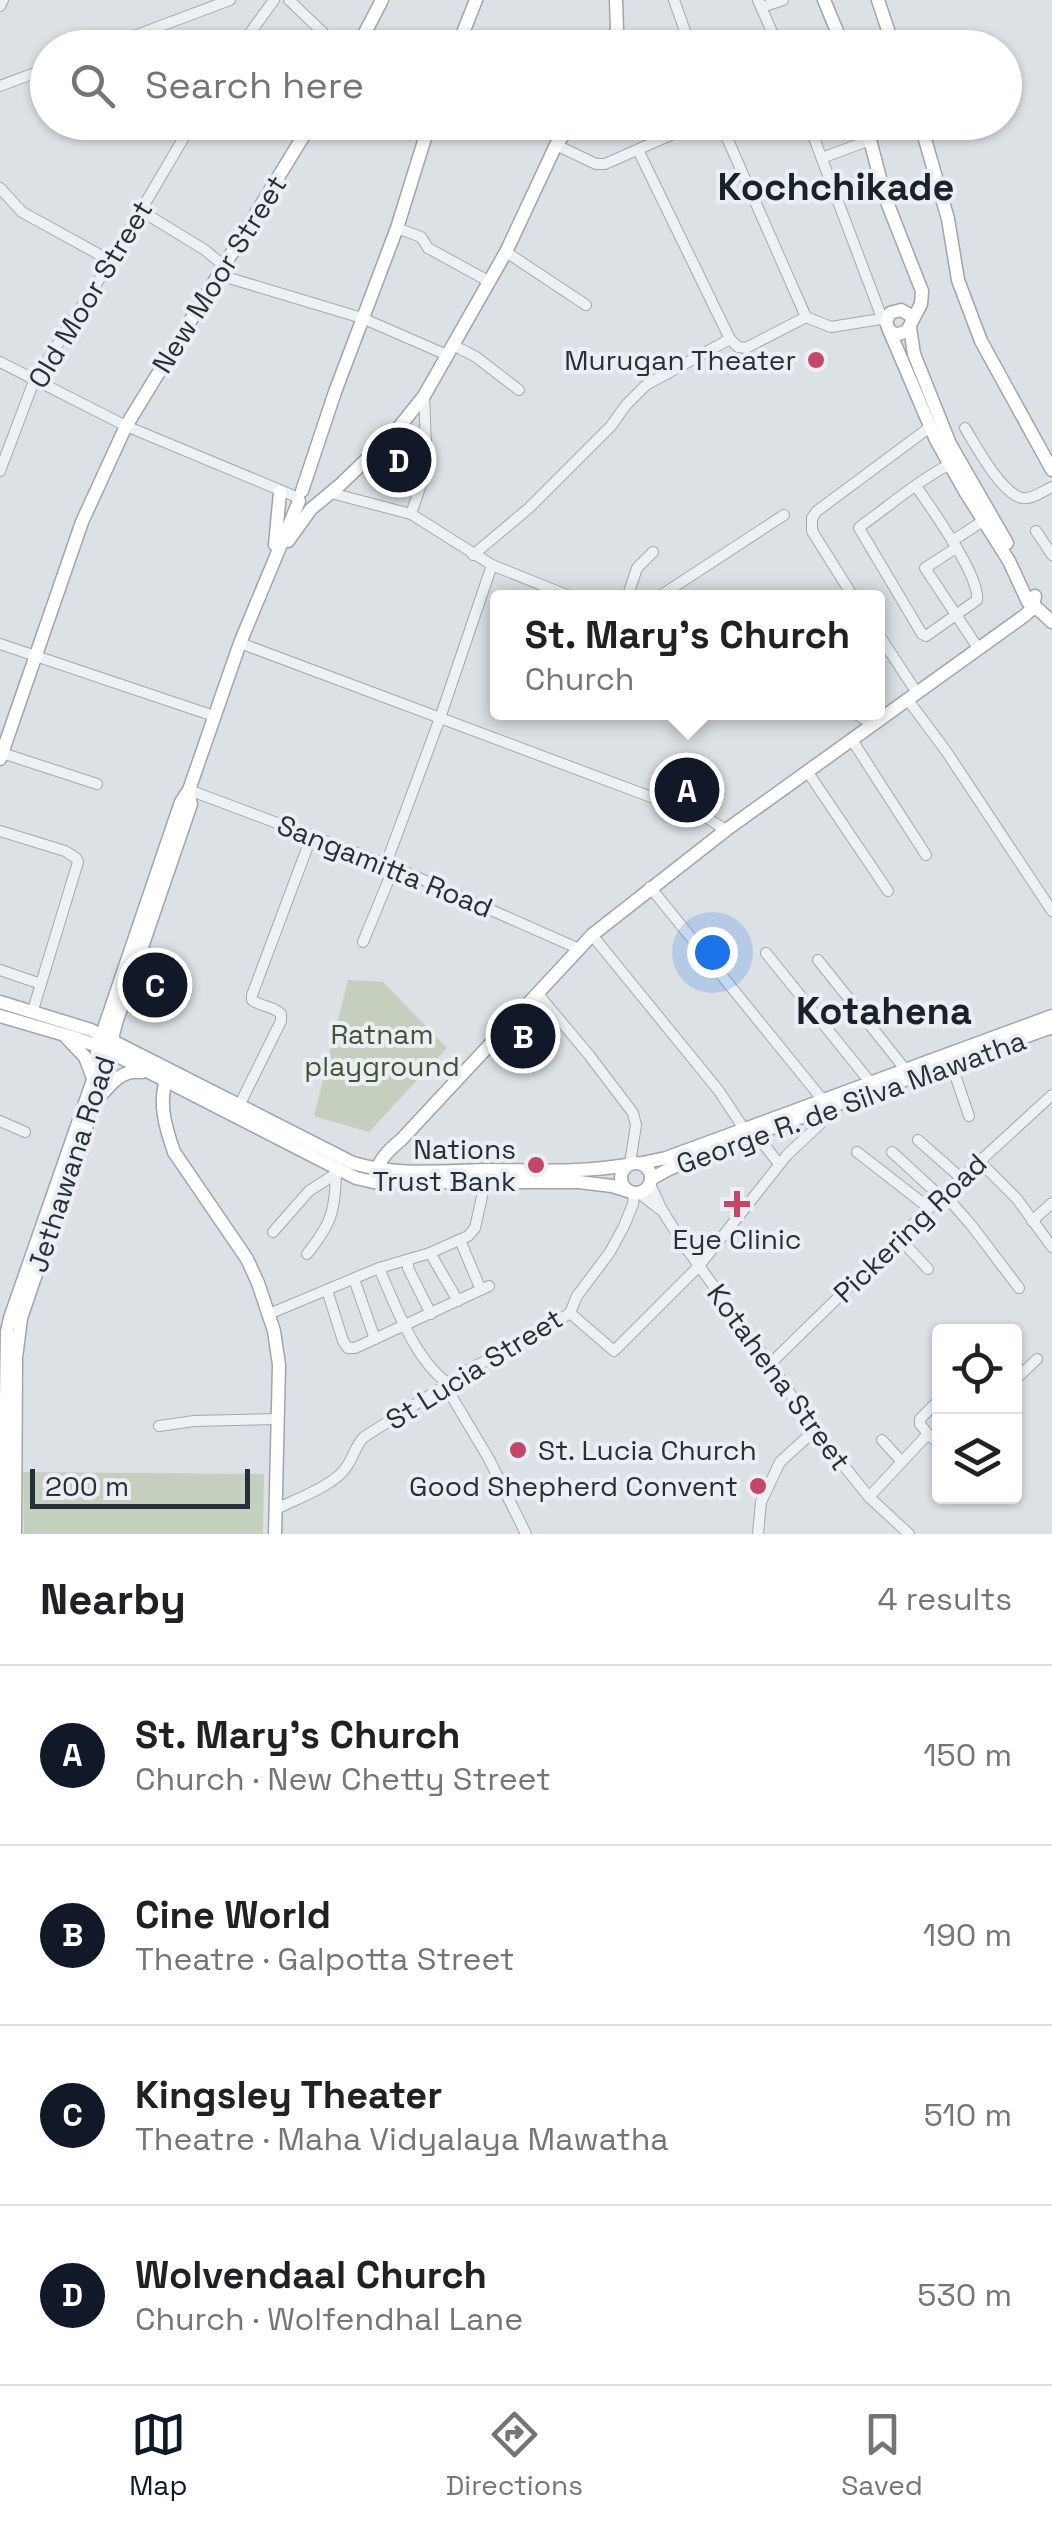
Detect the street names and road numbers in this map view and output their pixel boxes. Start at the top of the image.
street label: New Moor Street [144,168,294,380]
street label: Old Moor Street [20,193,160,395]
street label: Sangamitta Road [272,806,498,926]
street label: George R. de Silva Mawatha [671,1022,1031,1182]
street label: Jethawana Road [19,1051,123,1277]
street label: Pickering Road [826,1146,994,1310]
street label: Kotahena Street [699,1277,859,1477]
street label: St Lucia Street [379,1300,569,1438]

